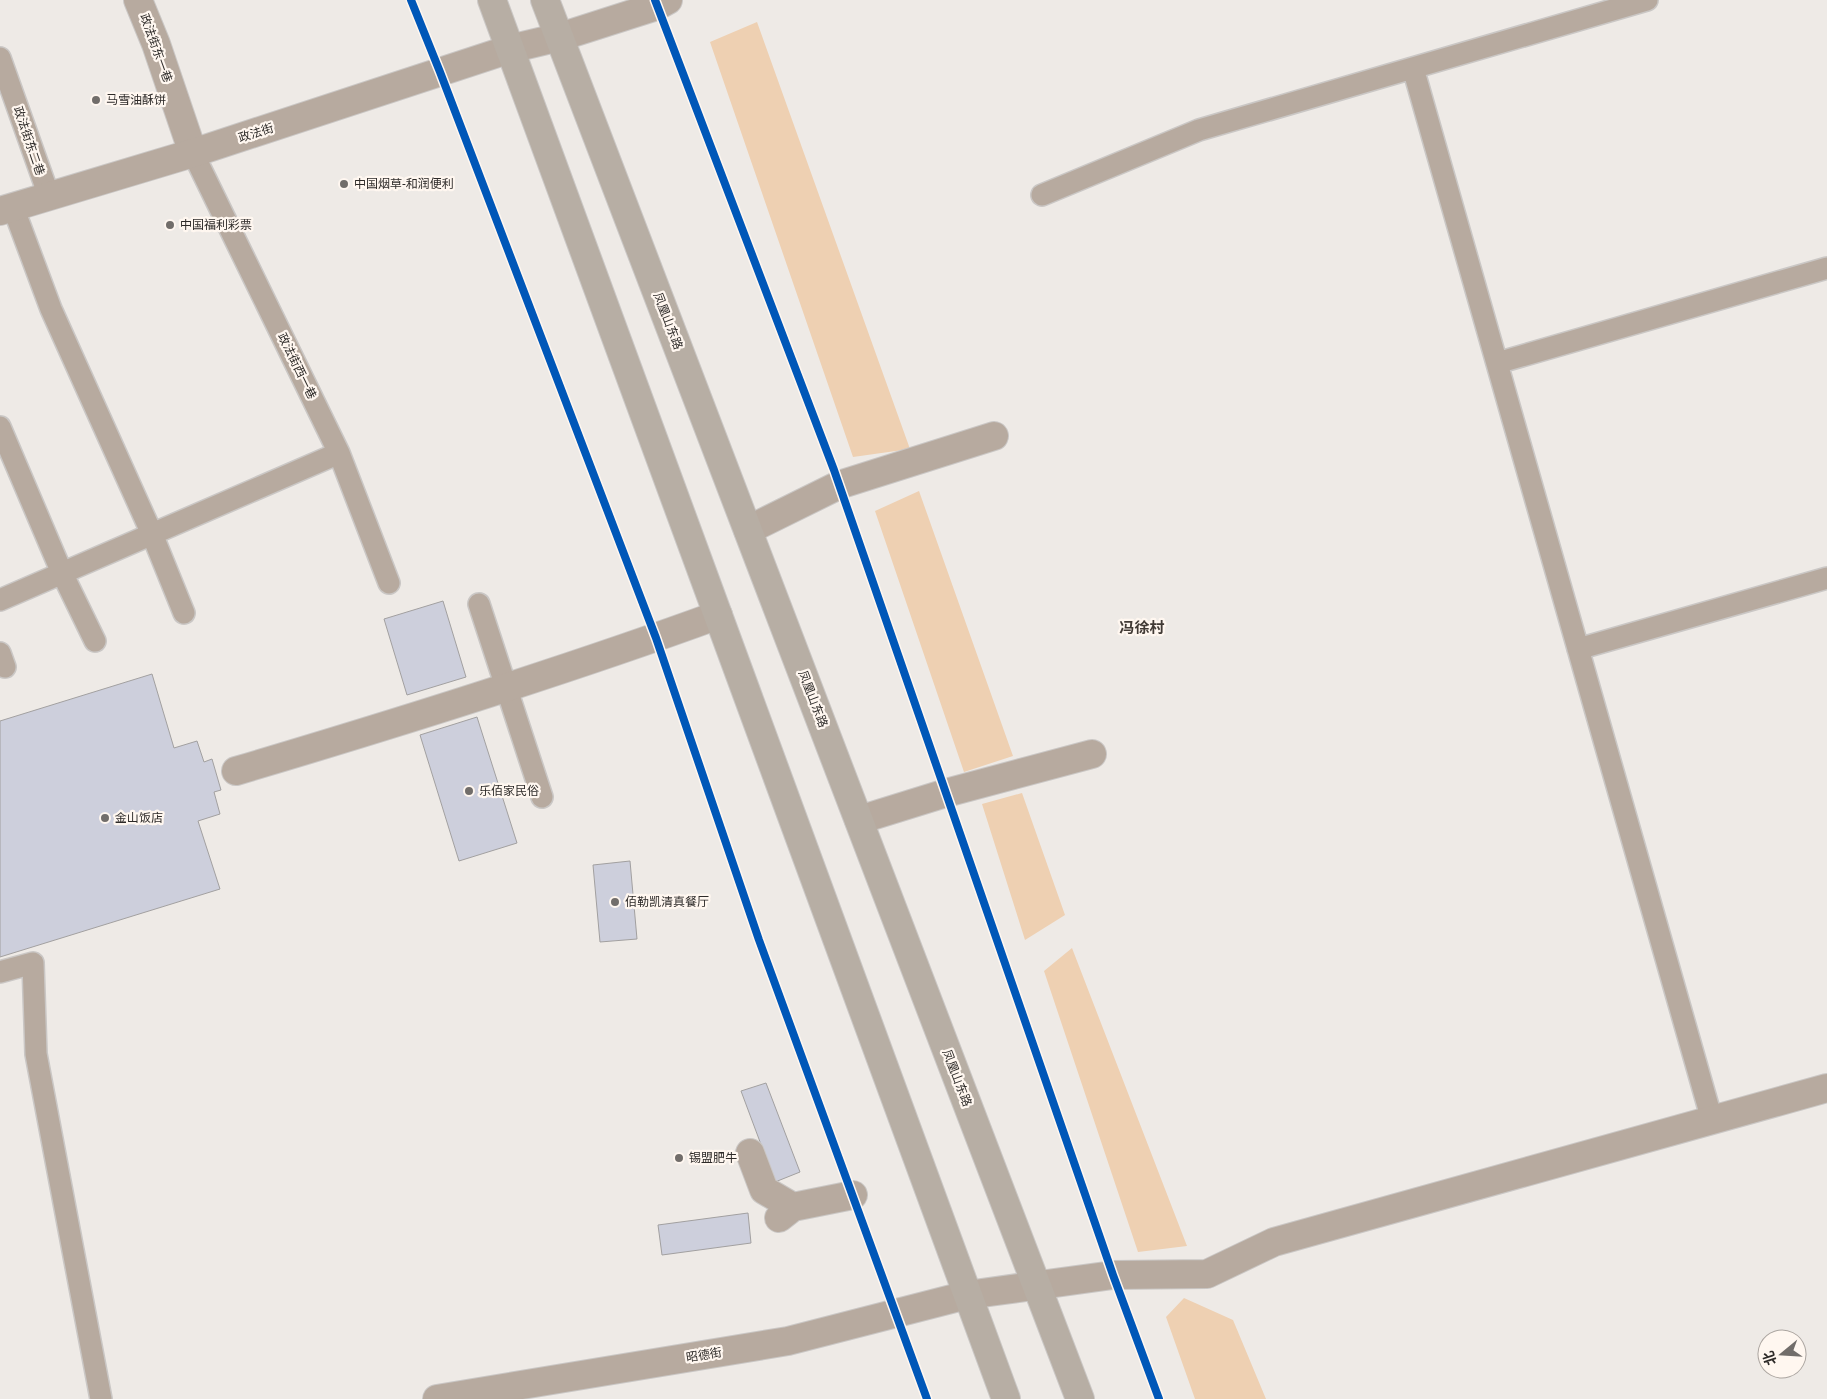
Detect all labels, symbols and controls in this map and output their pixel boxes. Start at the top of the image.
street label: 政法街东一巷 [136,11,177,85]
place label: 马雪油酥饼 [106,91,166,108]
marker: 马雪油酥饼 [90,94,102,106]
street label: 政法街东二巷 [10,104,49,178]
street label: 政法街 [236,119,276,146]
place label: 中国烟草-和润便利 [354,175,454,192]
marker: 中国烟草-和润便利 [338,178,350,190]
place label: 中国福利彩票 [180,216,252,233]
marker: 中国福利彩票 [164,219,176,231]
street label: 凤凰山东路 [650,290,687,352]
street label: 政法街西一巷 [274,330,321,402]
district label: 冯徐村 [1119,617,1165,637]
street label: 凤凰山东路 [795,668,832,730]
place label: 乐佰家民俗 [479,782,539,799]
marker: 乐佰家民俗 [463,785,475,797]
place label: 金山饭店 [115,809,163,826]
marker: 金山饭店 [99,812,111,824]
place label: 佰勒凯清真餐厅 [625,893,709,910]
marker: 佰勒凯清真餐厅 [609,896,621,908]
street label: 凤凰山东路 [939,1047,976,1109]
place label: 锡盟肥牛 [689,1149,737,1166]
marker: 锡盟肥牛 [673,1152,685,1164]
north arrow [1757,1329,1807,1379]
street label: 昭德街 [685,1343,723,1366]
text: 北 [1758,1349,1780,1368]

